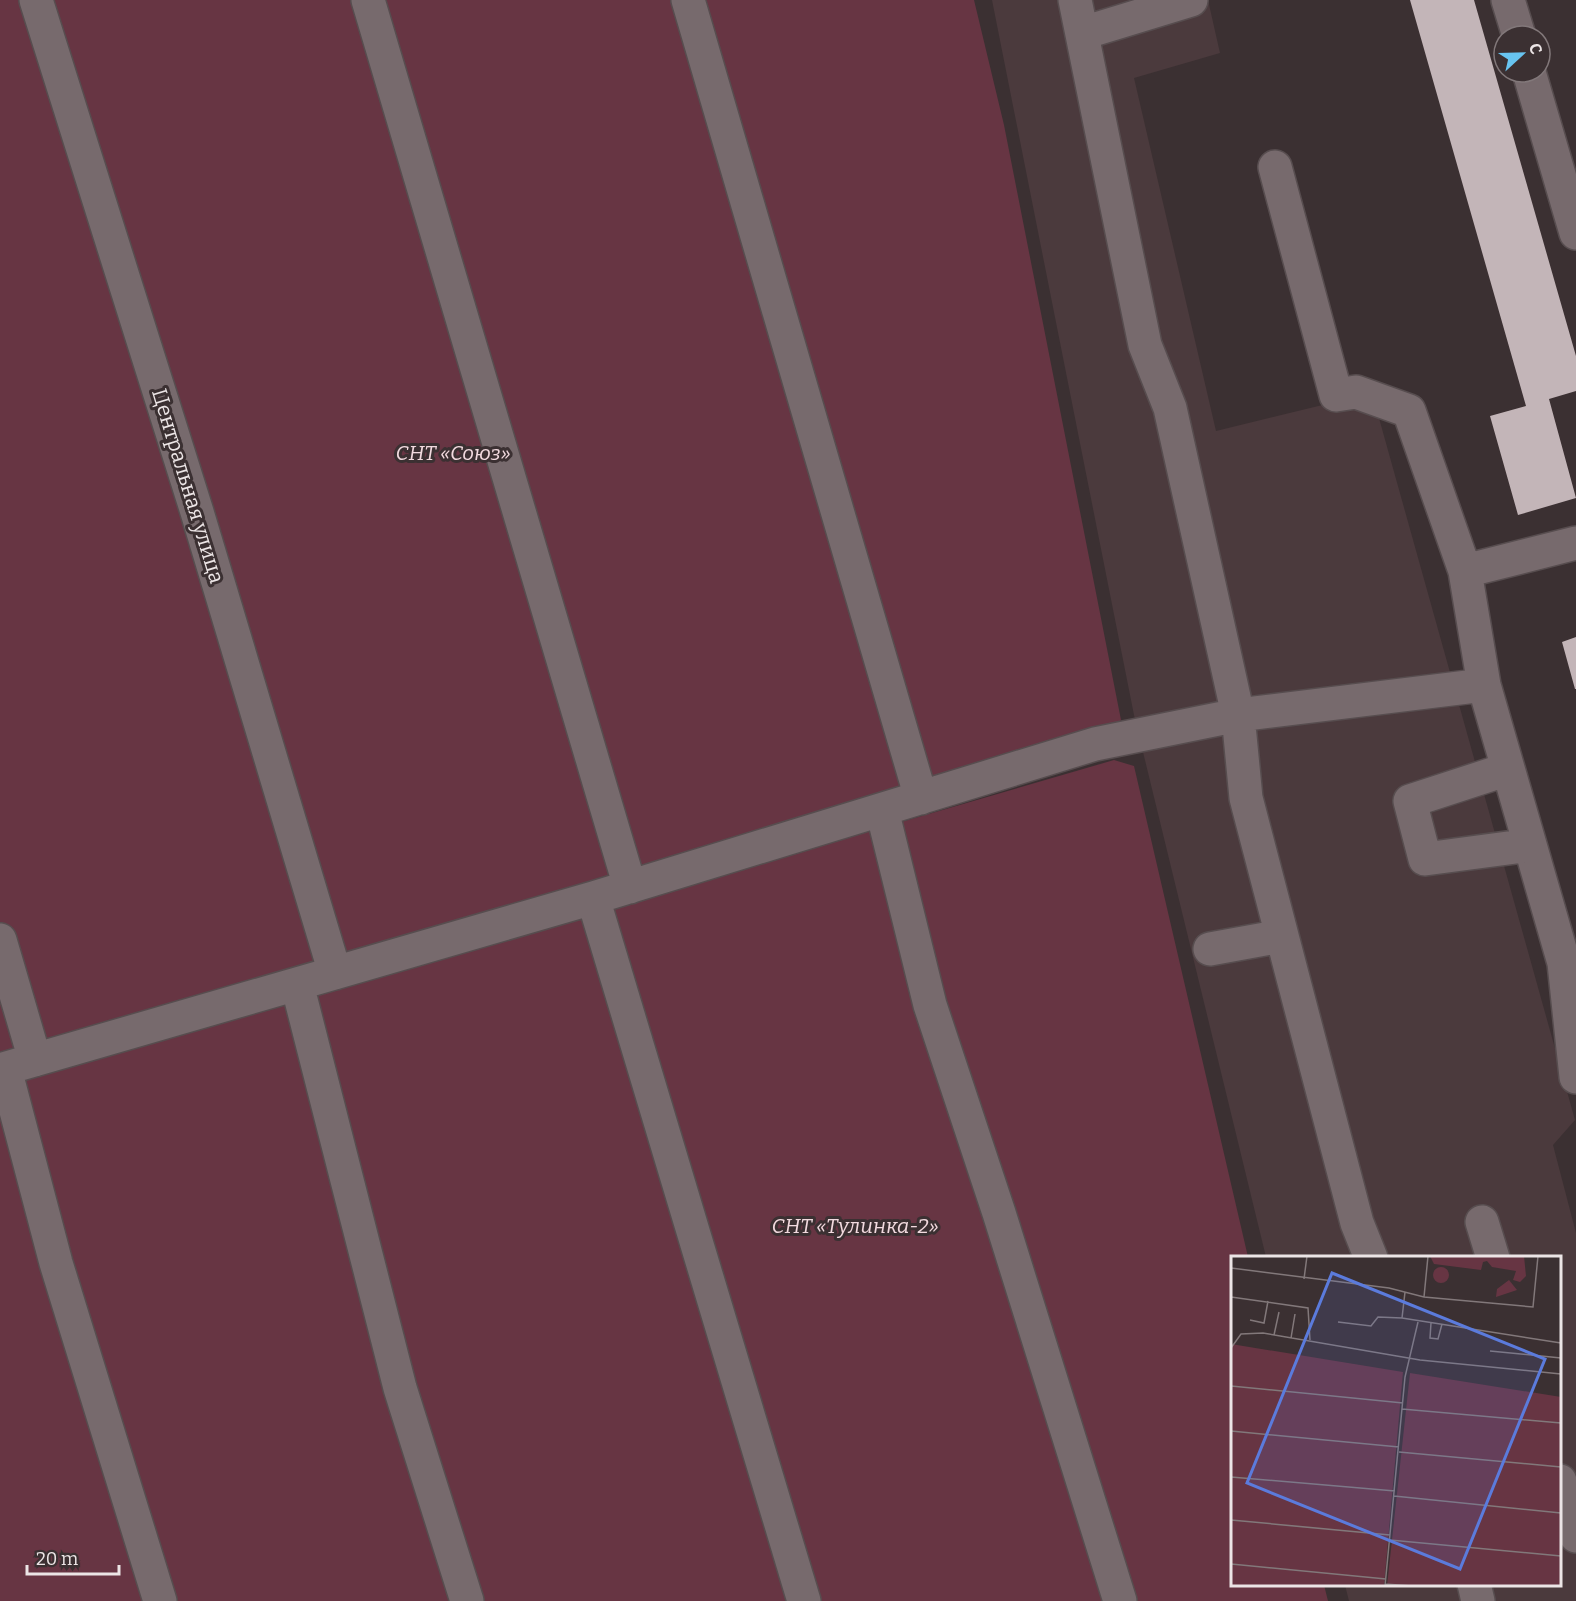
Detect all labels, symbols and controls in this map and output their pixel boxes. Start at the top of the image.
north arrow [1492,24,1552,84]
text: С [1525,40,1546,57]
street label: Центральная улица [146,386,230,587]
park label: СНТ «Союз» [395,440,511,466]
park label: СНТ «Тулинка-2» [771,1213,939,1239]
inset map [1231,1256,1561,1586]
scale bar [27,1538,118,1576]
text: 20 m [36,1548,78,1570]

